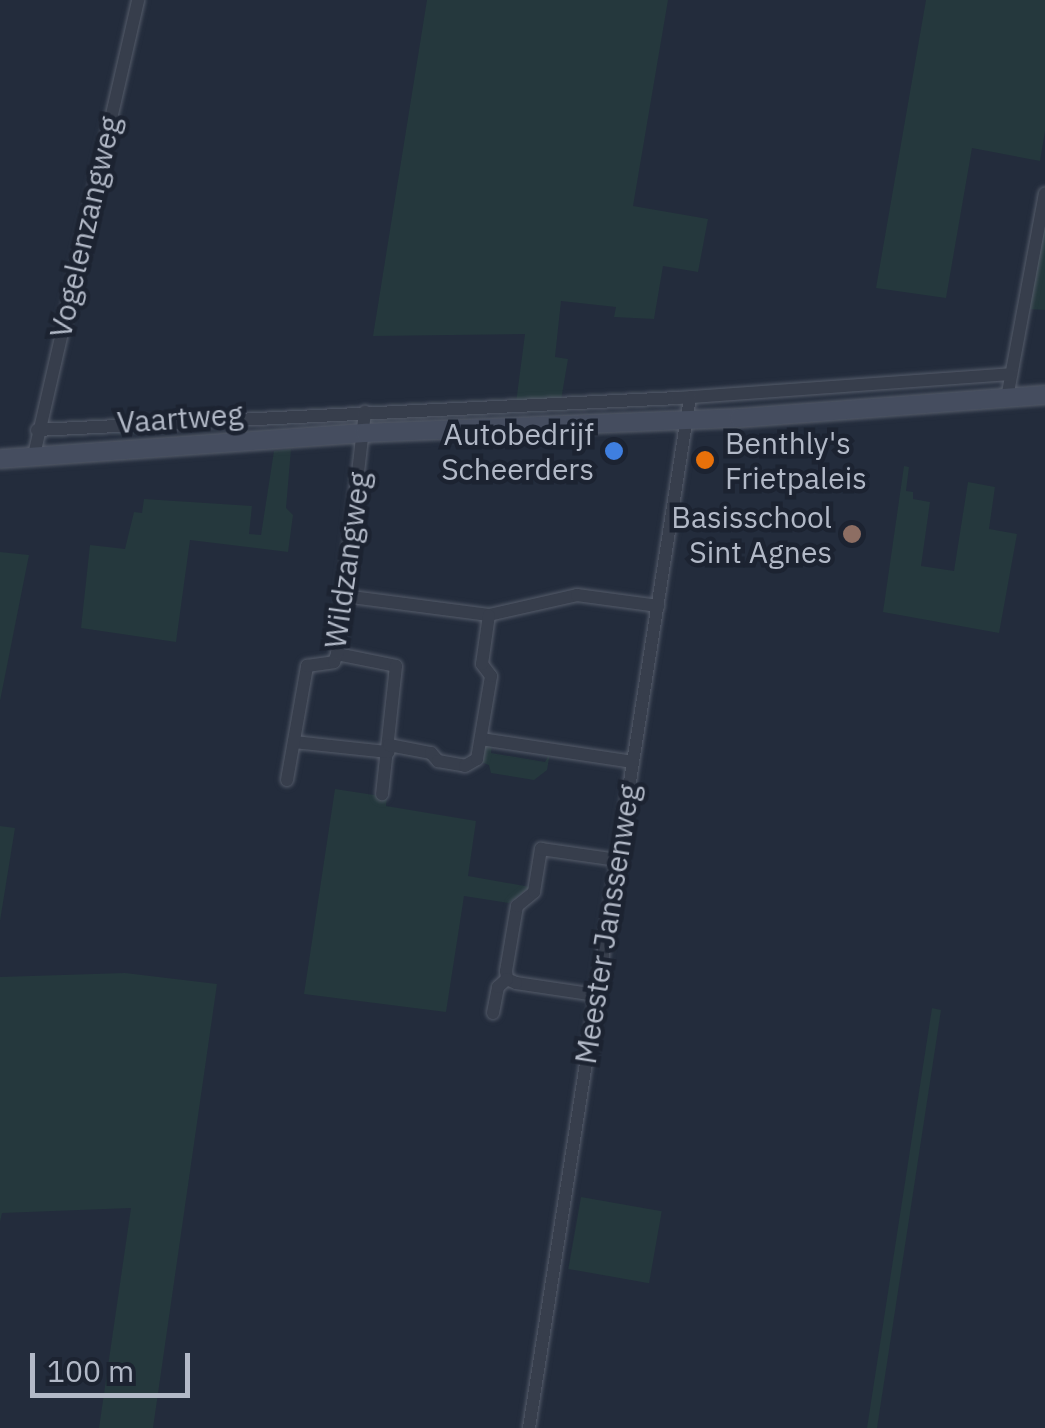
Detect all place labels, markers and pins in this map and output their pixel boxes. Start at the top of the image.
place label: Autobedrijf Scheerders [441,416,594,486]
place label: Benthly's Frietpaleis [725,425,867,496]
marker: Autobedrijf Scheerders [603,440,625,462]
marker: Benthly's Frietpaleis [694,449,716,471]
place label: Basisschool Sint Agnes [671,499,832,570]
marker: Basisschool Sint Agnes [841,523,863,545]

